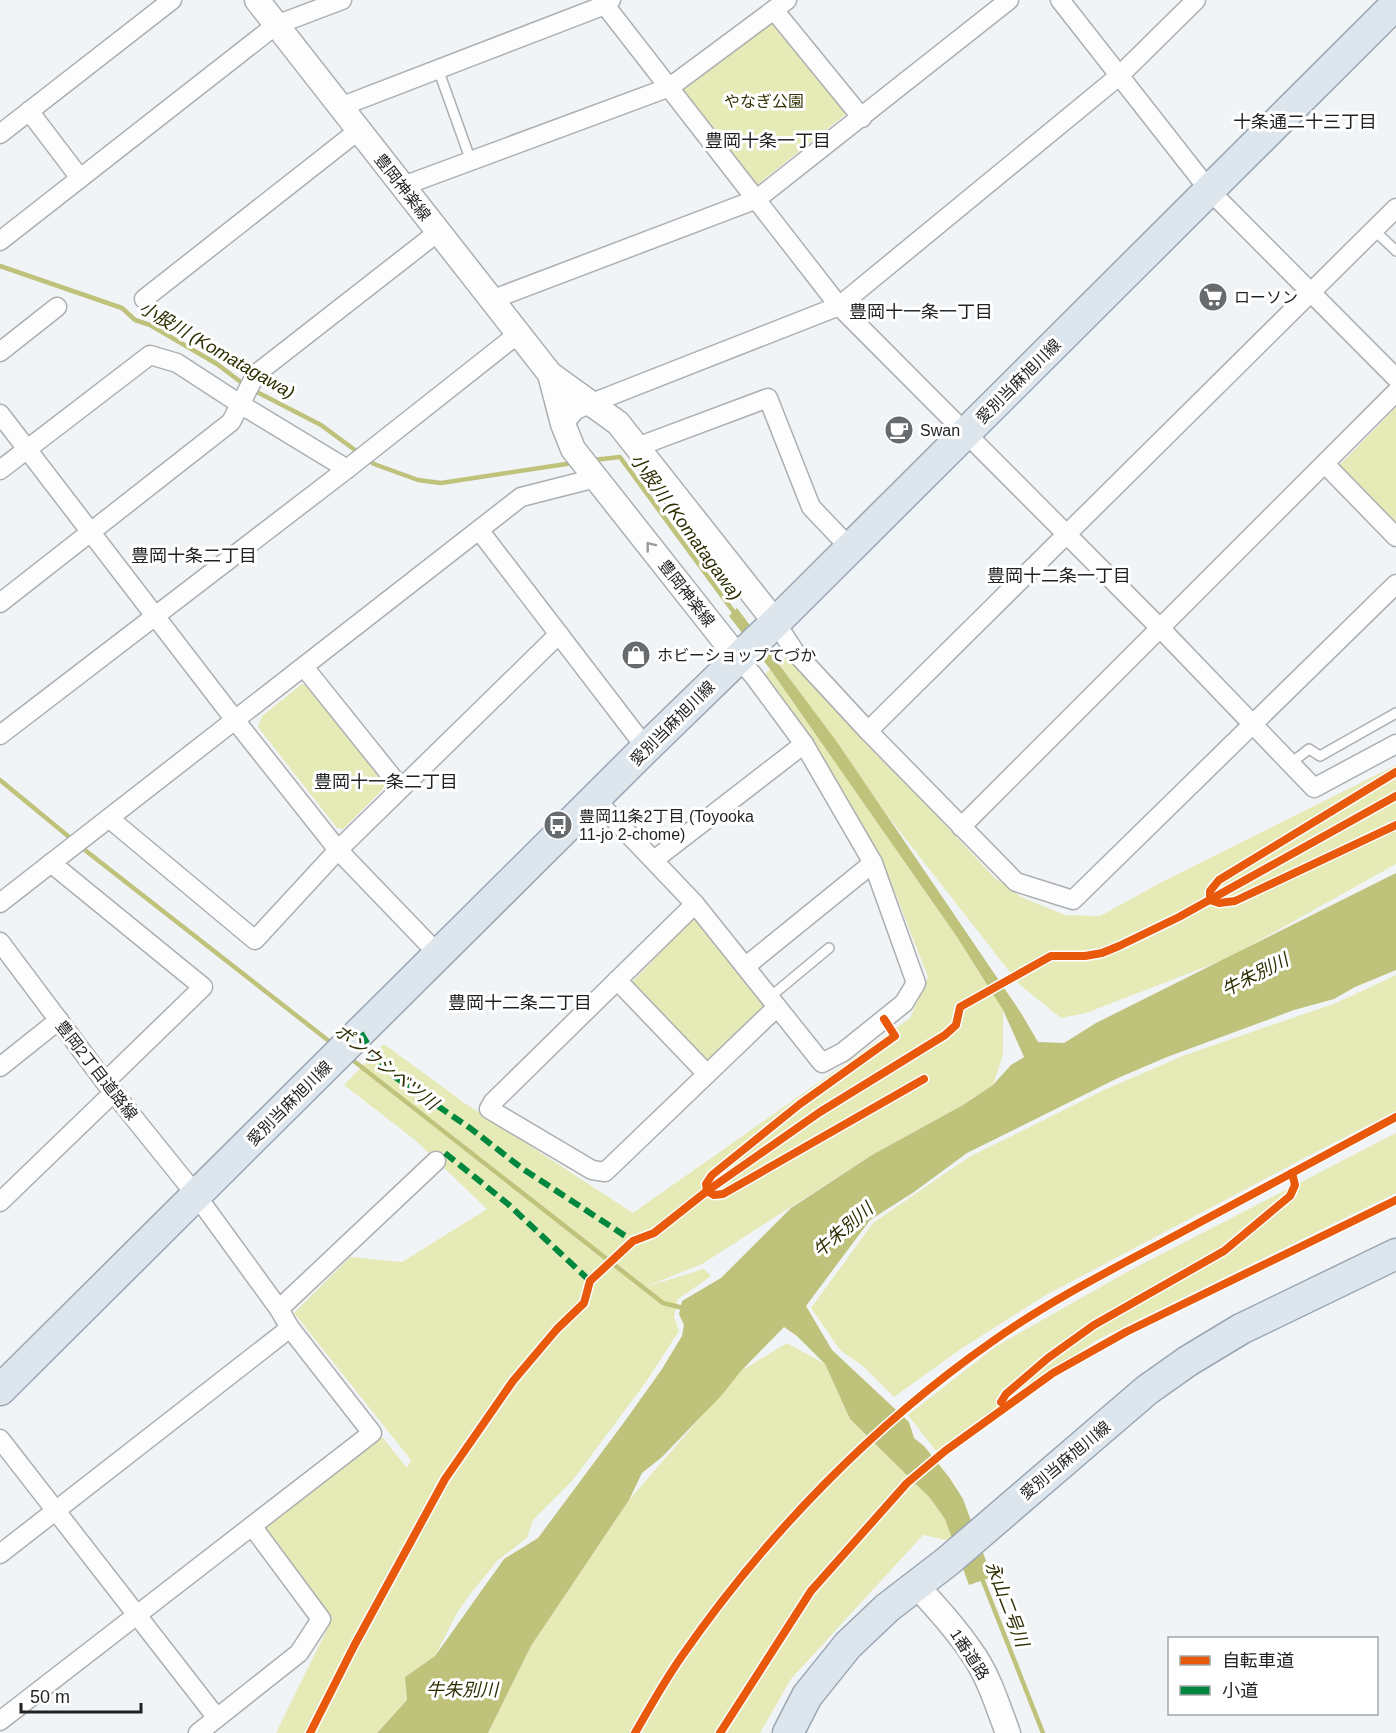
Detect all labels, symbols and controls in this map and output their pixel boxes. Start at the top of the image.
park label: やなぎ公園 [724,93,804,110]
district label: 十条通二十三丁目 [1233,112,1377,132]
district label: 豊岡十条一丁目 [705,131,831,151]
street label: 豊岡神楽線 [371,151,434,224]
supermarket icon: ローソン [1197,281,1229,313]
place label: ローソン [1234,289,1298,306]
water label: 小股川 (Komatagawa) [136,297,298,403]
district label: 豊岡十一条一丁目 [849,302,993,322]
street label: 愛別当麻旭川線 [973,336,1064,427]
cafe icon: Swan [883,414,915,446]
place label: Swan [920,422,960,439]
water label: 小股川 (Komatagawa) [626,450,746,604]
one-way arrow [646,542,657,553]
district label: 豊岡十条二丁目 [131,546,257,566]
street label: 豊岡神楽線 [655,557,718,630]
district label: 豊岡十二条一丁目 [987,566,1131,586]
shop icon: ホビーショップてづか [620,639,652,671]
place label: ホビーショップてづか [657,647,816,664]
street label: 愛別当麻旭川線 [627,678,718,769]
district label: 豊岡十一条二丁目 [314,772,458,792]
place label: 豊岡11条2丁目 (Toyooka 11-jo 2-chome) [579,808,754,843]
bus stop icon: 豊岡11条2丁目 (Toyooka 11-jo 2-chome) [542,809,574,841]
water label: 牛朱別川 [1218,949,1293,1000]
district label: 豊岡十二条二丁目 [448,993,592,1013]
street label: 豊岡2丁目道路線 [53,1017,141,1123]
water label: ポンウシベツ川 [330,1020,443,1115]
street label: 愛別当麻旭川線 [244,1058,335,1149]
water label: 牛朱別川 [809,1198,878,1261]
street label: 愛別当麻旭川線 [1017,1418,1114,1503]
water label: 永山二号川 [982,1558,1033,1651]
street label: 1番道路 [947,1626,992,1683]
legend [1168,1637,1378,1715]
text: 自転車道 [1222,1651,1294,1671]
scale bar [21,1676,141,1714]
water label: 牛朱別川 [426,1680,500,1700]
text: 小道 [1222,1681,1258,1701]
text: 50 m [30,1687,70,1707]

